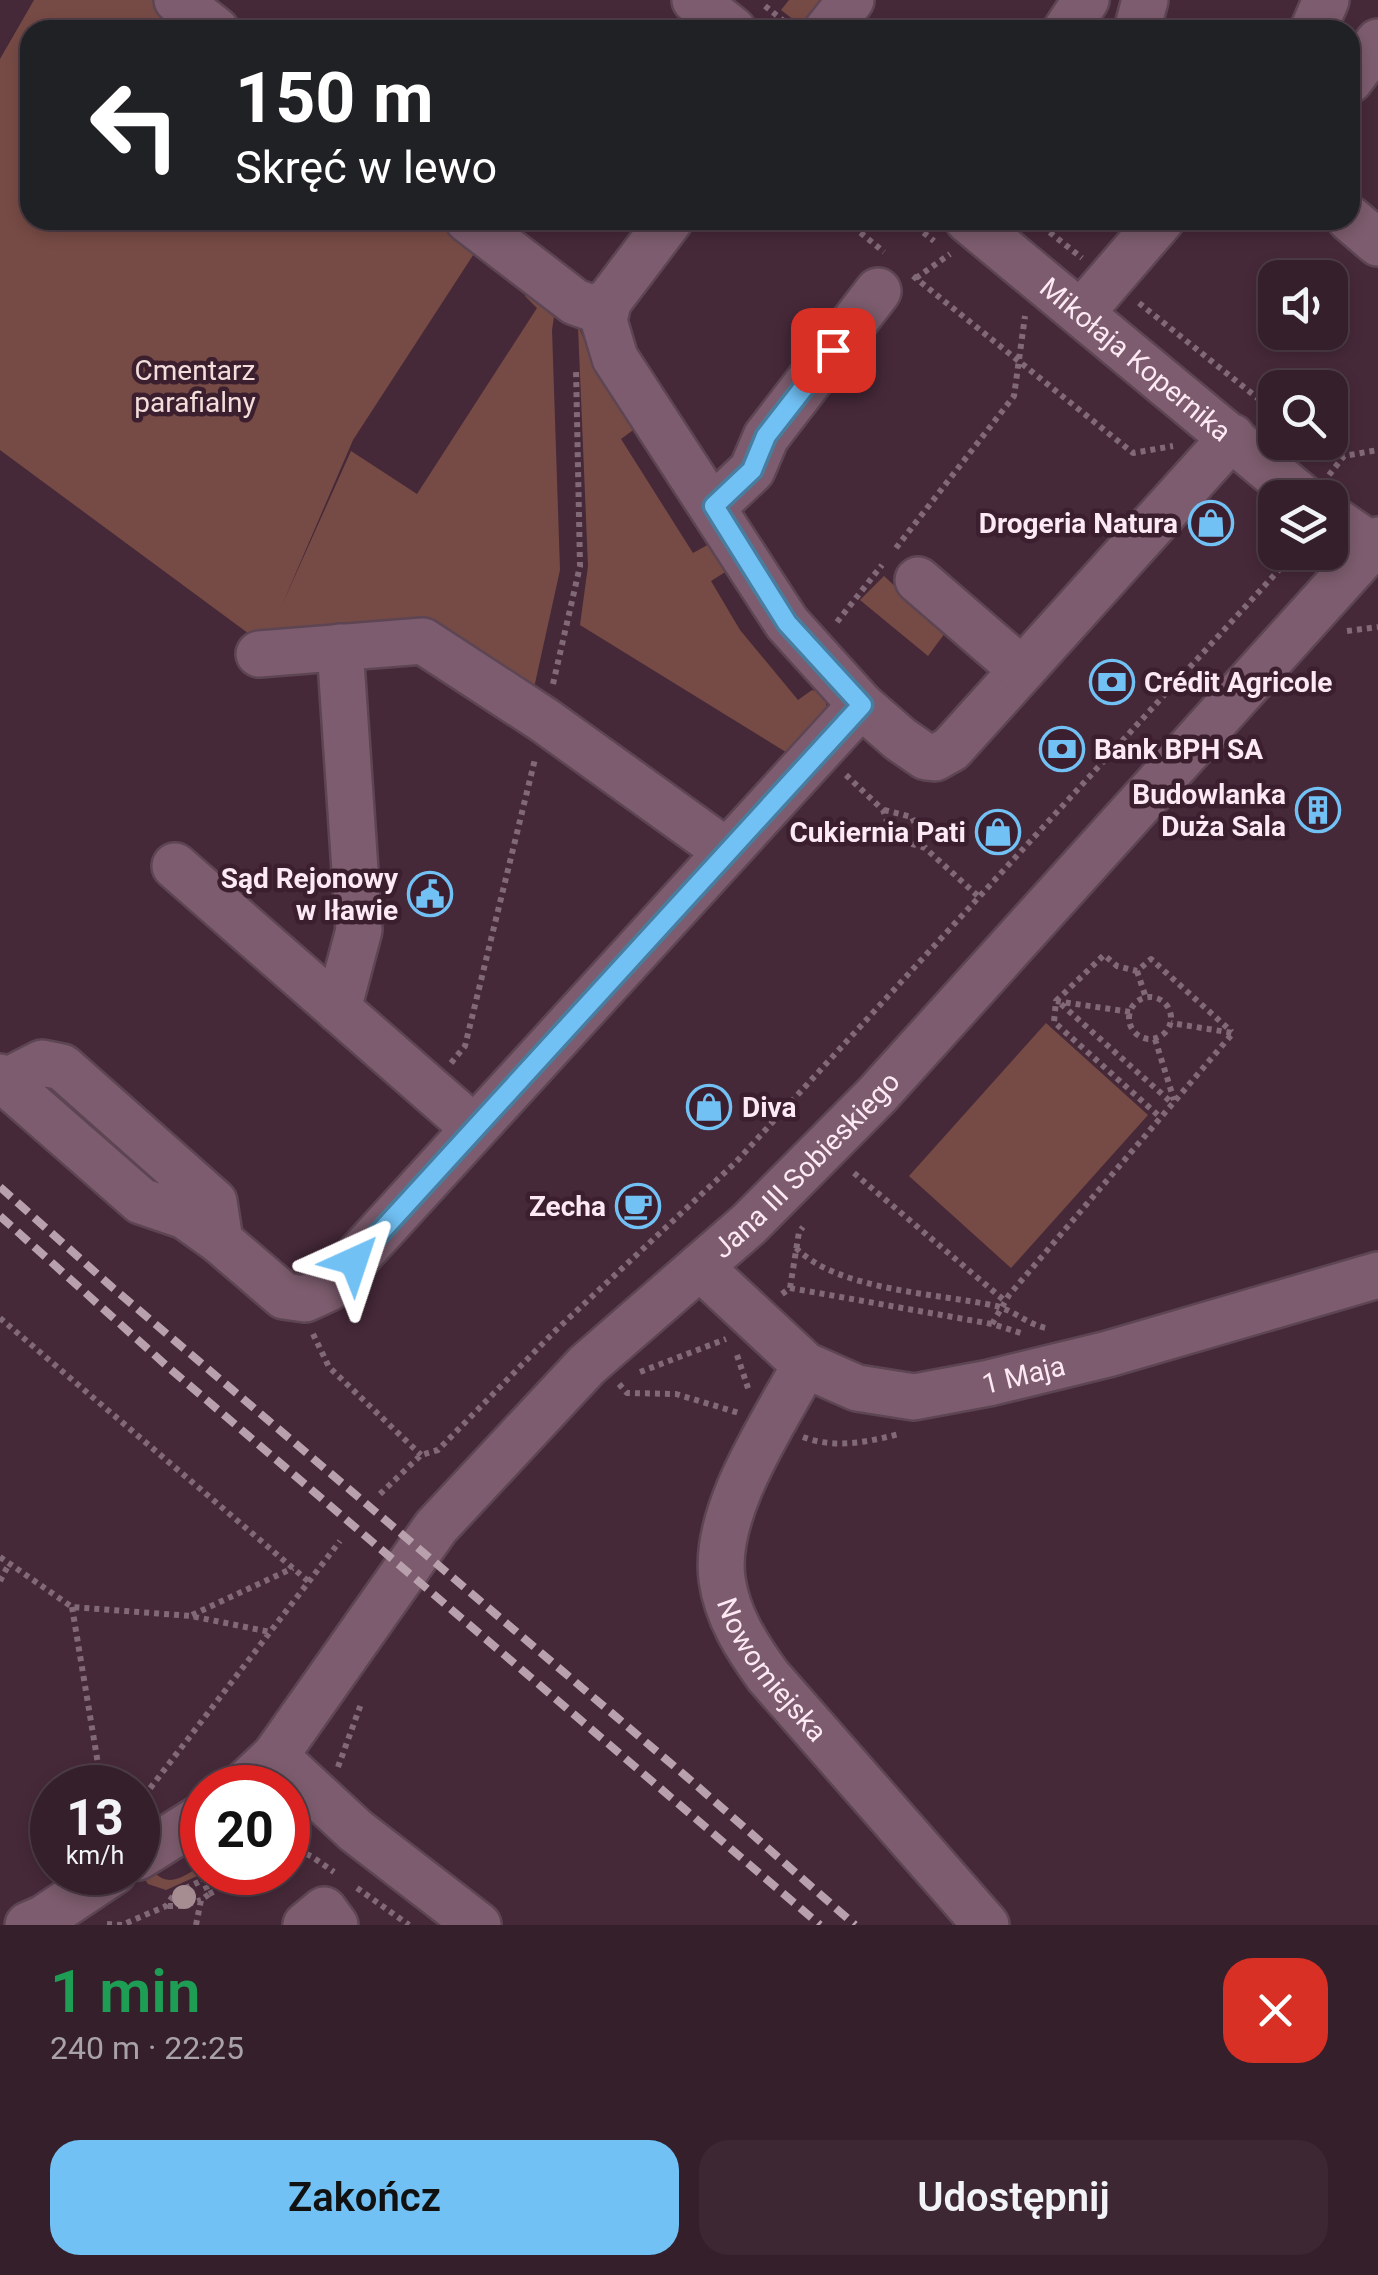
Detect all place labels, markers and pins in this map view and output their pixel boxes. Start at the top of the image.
pin [791,308,876,393]
shop icon: Drogeria Natura [1188,500,1234,546]
place label: Drogeria Natura [979,507,1178,540]
bank icon: Crédit Agricole [1089,659,1135,705]
place label: Crédit Agricole [1144,666,1332,699]
bank icon: Bank BPH SA [1039,726,1085,772]
place label: Bank BPH SA [1094,733,1263,766]
place label: Budowlanka Duża Sala [1132,778,1286,843]
building icon: Budowlanka Duża Sala [1295,787,1341,833]
shop icon: Cukiernia Pati [975,809,1021,855]
place label: Cukiernia Pati [789,816,966,849]
place label: Sąd Rejonowy w Iławie [221,862,399,927]
public building icon: Sąd Rejonowy w Iławie [407,871,453,917]
shop icon: Diva [686,1084,732,1130]
place label: Diva [742,1091,797,1124]
cafe icon: Zecha [615,1183,661,1229]
place label: Zecha [529,1190,606,1223]

